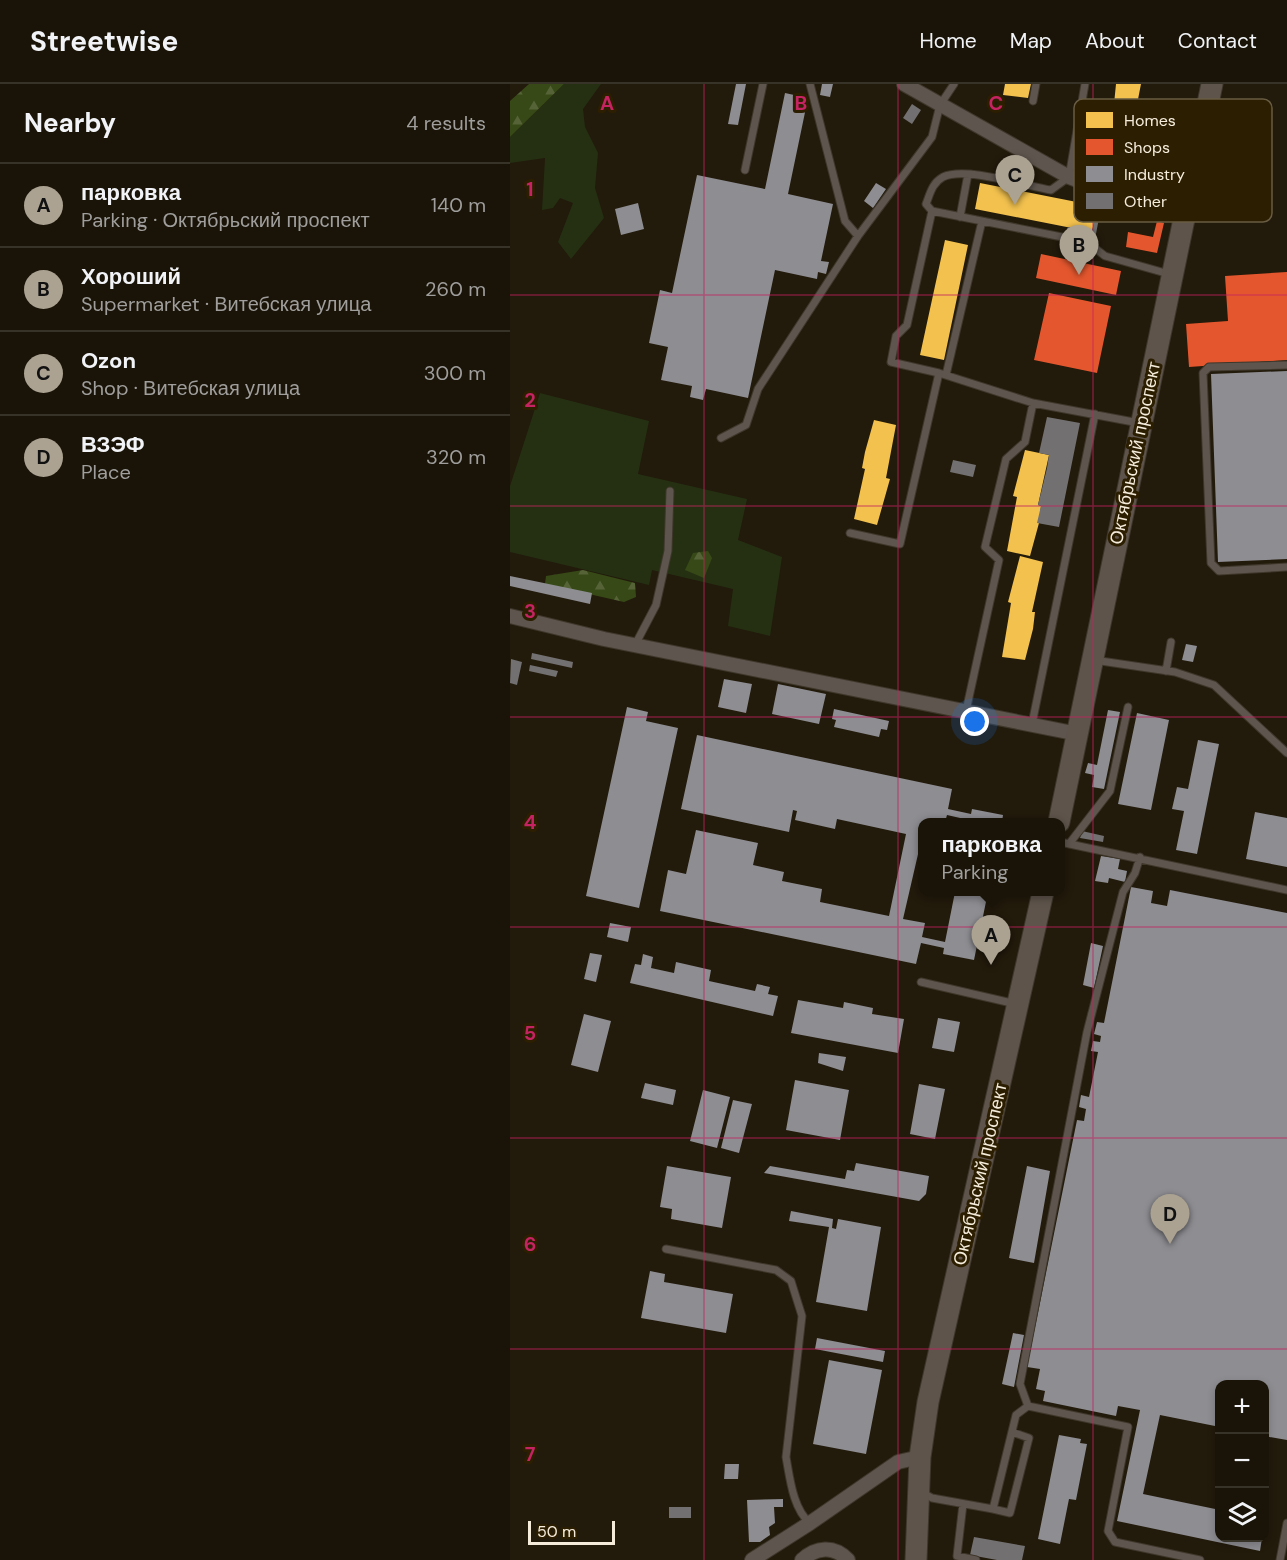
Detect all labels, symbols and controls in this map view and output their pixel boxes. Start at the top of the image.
text: Streetwise [30,23,178,60]
text: Home [919,27,977,55]
text: Map [1010,27,1052,55]
text: About [1085,27,1145,55]
text: Contact [1178,27,1257,55]
text: A [600,90,614,116]
text: B [795,90,807,116]
text: C [989,90,1003,116]
legend [1074,99,1272,222]
text: Nearby [24,106,116,140]
text: 4 results [406,110,486,136]
text: Homes [1124,110,1176,131]
text: Shops [1124,137,1170,158]
pin: C [996,156,1034,205]
text: Industry [1124,164,1185,185]
text: 1 [526,176,534,202]
text: парковка [81,178,181,207]
text: Other [1124,191,1167,212]
text: A [36,192,51,218]
text: 140 m [431,192,486,218]
text: Parking · Октябрьский проспект [81,207,370,233]
pin: B [1060,226,1098,275]
text: Хороший [81,262,181,291]
text: B [37,276,50,302]
text: 260 m [425,276,486,302]
text: Supermarket · Витебская улица [81,291,371,317]
text: Ozon [81,346,136,375]
street label: Октябрьский проспект [1104,359,1166,547]
text: C [36,360,51,386]
text: 300 m [424,360,486,386]
text: Shop · Витебская улица [81,375,300,401]
text: 2 [524,387,536,413]
text: ВЗЭФ [81,430,145,459]
text: D [36,444,51,470]
text: 320 m [426,444,486,470]
text: Place [81,459,131,485]
text: 3 [524,598,536,624]
your location [960,707,989,736]
text: 4 [524,809,537,835]
popup [918,818,1065,896]
text: парковка [942,830,1041,859]
text: Parking [942,859,1009,885]
pin: A [972,916,1010,965]
text: 5 [524,1020,536,1046]
street label: Октябрьский проспект [947,1080,1013,1268]
pin: D [1150,1194,1190,1244]
text: 6 [524,1231,536,1257]
map controls [1215,1380,1269,1542]
button: + [1215,1380,1269,1434]
button: − [1215,1434,1269,1488]
text: 7 [525,1441,536,1467]
button: layers [1215,1488,1269,1542]
scale bar [528,1518,615,1546]
text: 50 m [537,1521,576,1542]

